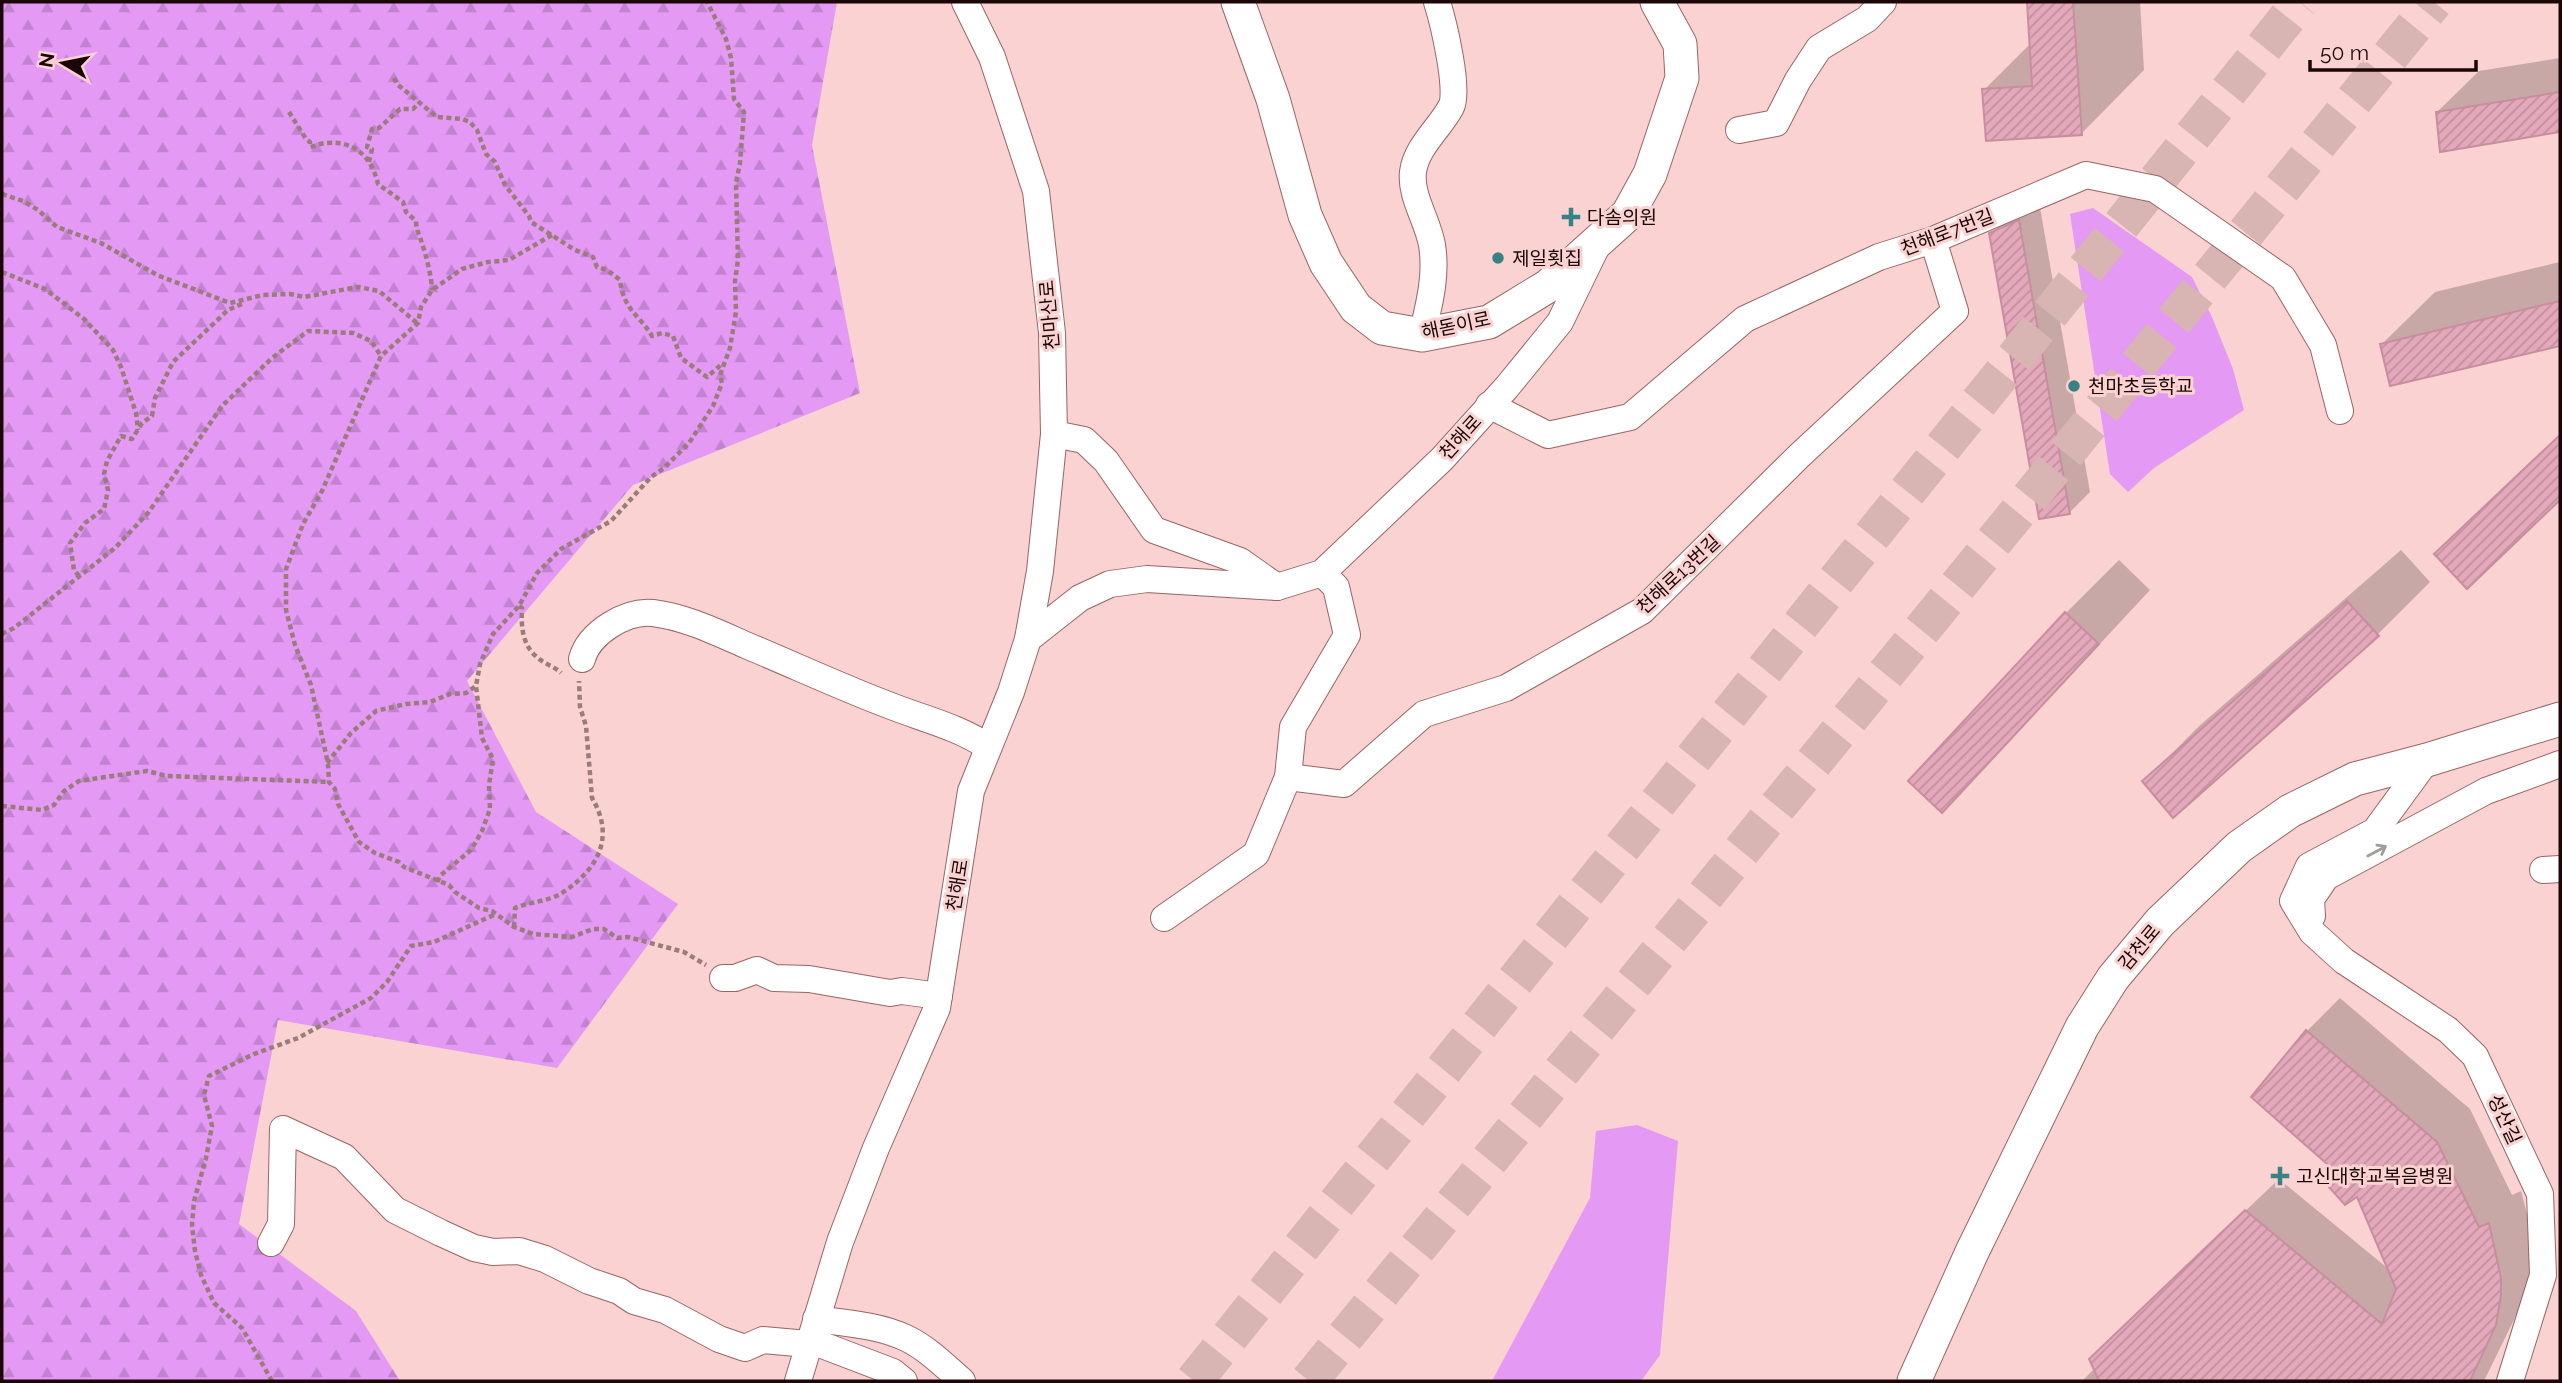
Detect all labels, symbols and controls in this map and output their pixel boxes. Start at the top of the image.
north arrow [28,28,98,98]
scale bar [2310,28,2476,72]
text: 50 m [2320,40,2369,65]
text: N [34,51,58,69]
street label: 천해로7번길 [1898,204,1996,260]
place label: 다솜의원 [1587,206,1657,228]
marker: 다솜의원 [1561,207,1581,227]
place label: 제일횟집 [1512,247,1582,269]
marker: 제일횟집 [1490,250,1506,266]
street label: 천마산로 [1035,279,1063,351]
street label: 해돋이로 [1420,307,1492,343]
place label: 천마초등학교 [2088,375,2193,397]
marker: 천마초등학교 [2066,378,2082,394]
street label: 천해로 [1434,410,1486,464]
street label: 천해로13번길 [1632,530,1724,618]
one-way arrow [2366,844,2387,857]
street label: 천해로 [942,857,972,913]
street label: 감천로 [2114,920,2164,974]
street label: 성산길 [2484,1091,2526,1147]
place label: 고신대학교복음병원 [2296,1165,2453,1187]
marker: 고신대학교복음병원 [2270,1166,2290,1186]

